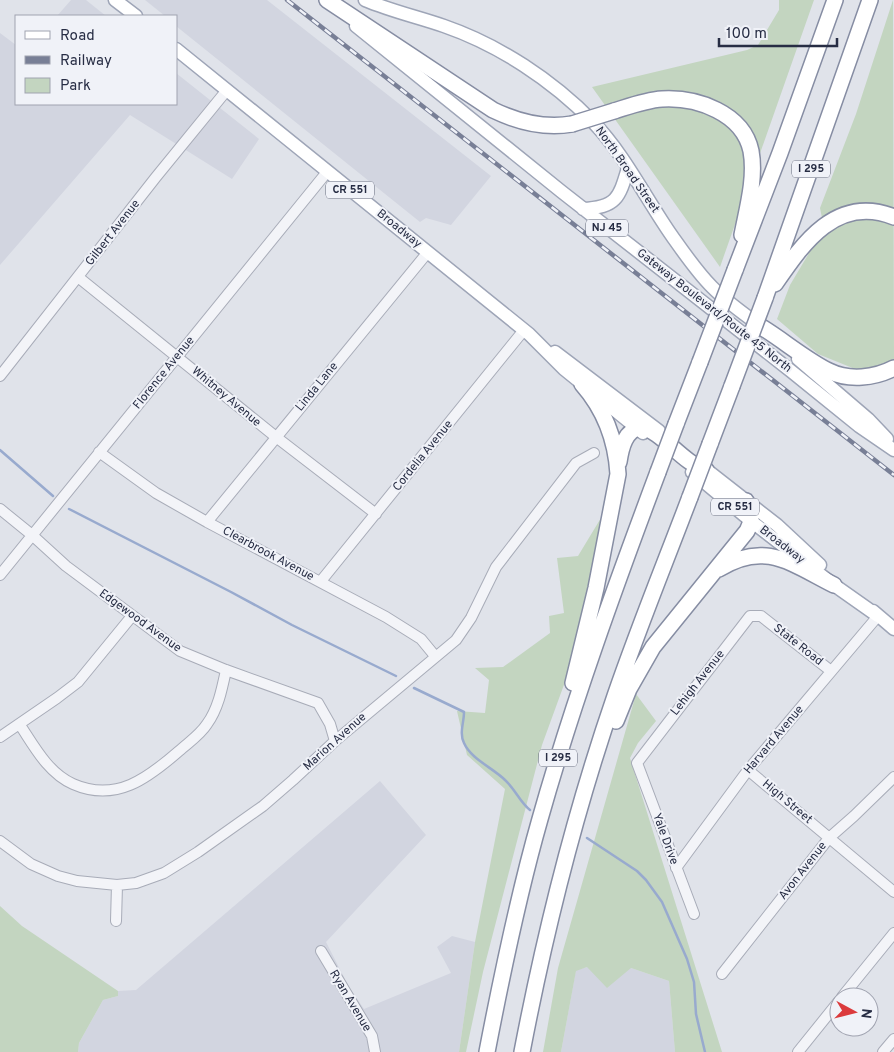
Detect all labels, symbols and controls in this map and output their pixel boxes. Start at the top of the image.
legend [15,15,178,105]
scale bar [719,15,836,47]
text: 100 m [726,25,767,44]
text: Road [60,27,95,46]
text: Railway [60,52,112,71]
text: Park [60,77,91,96]
street label: North Broad Street [591,124,663,216]
road number: I 295 [792,160,830,178]
road number: CR 551 [326,182,374,198]
street label: Gilbert Avenue [82,197,144,269]
street label: Broadway [373,206,425,252]
road number: NJ 45 [586,220,628,237]
street label: Gateway Boulevard/Route 45 North [633,245,795,377]
street label: Florence Avenue [130,333,198,413]
street label: Linda Lane [292,359,342,415]
street label: Whitney Avenue [188,363,264,431]
street label: Cordelia Avenue [389,417,457,495]
road number: CR 551 [711,498,759,516]
street label: Broadway [756,522,808,568]
street label: Clearbrook Avenue [219,523,317,585]
street label: Edgewood Avenue [96,586,184,656]
street label: State Road [770,621,826,669]
street label: Lehigh Avenue [667,647,729,719]
street label: Harvard Avenue [740,702,808,778]
street label: Marion Avenue [300,710,370,774]
road number: I 295 [539,750,577,766]
street label: High Street [759,776,815,828]
street label: Yale Drive [648,811,682,867]
street label: Avon Avenue [775,839,831,903]
street label: Ryan Avenue [325,967,375,1035]
north arrow [829,987,879,1037]
text: N [856,1007,874,1019]

